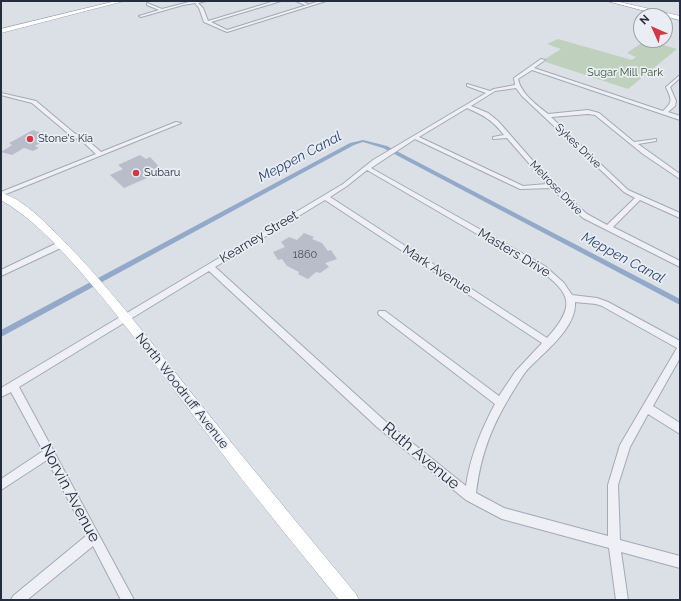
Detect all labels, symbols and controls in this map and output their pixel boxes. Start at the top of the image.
north arrow [633,8,673,48]
text: N [637,12,652,27]
park label: Sugar Mill Park [587,66,663,80]
street label: Sykes Drive [552,121,604,171]
water label: Meppen Canal [255,128,345,186]
place label: Stone's Kia [38,132,93,146]
marker: Stone's Kia [25,134,35,144]
street label: Melrose Drive [527,158,585,218]
place label: Subaru [144,166,180,180]
marker: Subaru [131,168,141,178]
street label: Kearney Street [217,207,301,267]
street label: Masters Drive [475,225,553,281]
water label: Meppen Canal [578,229,668,287]
street label: Mark Avenue [400,242,474,298]
house number: 1860 [293,248,317,262]
street label: North Woodruff Avenue [132,330,232,452]
street label: Ruth Avenue [379,418,463,494]
street label: Norvin Avenue [36,440,104,546]

